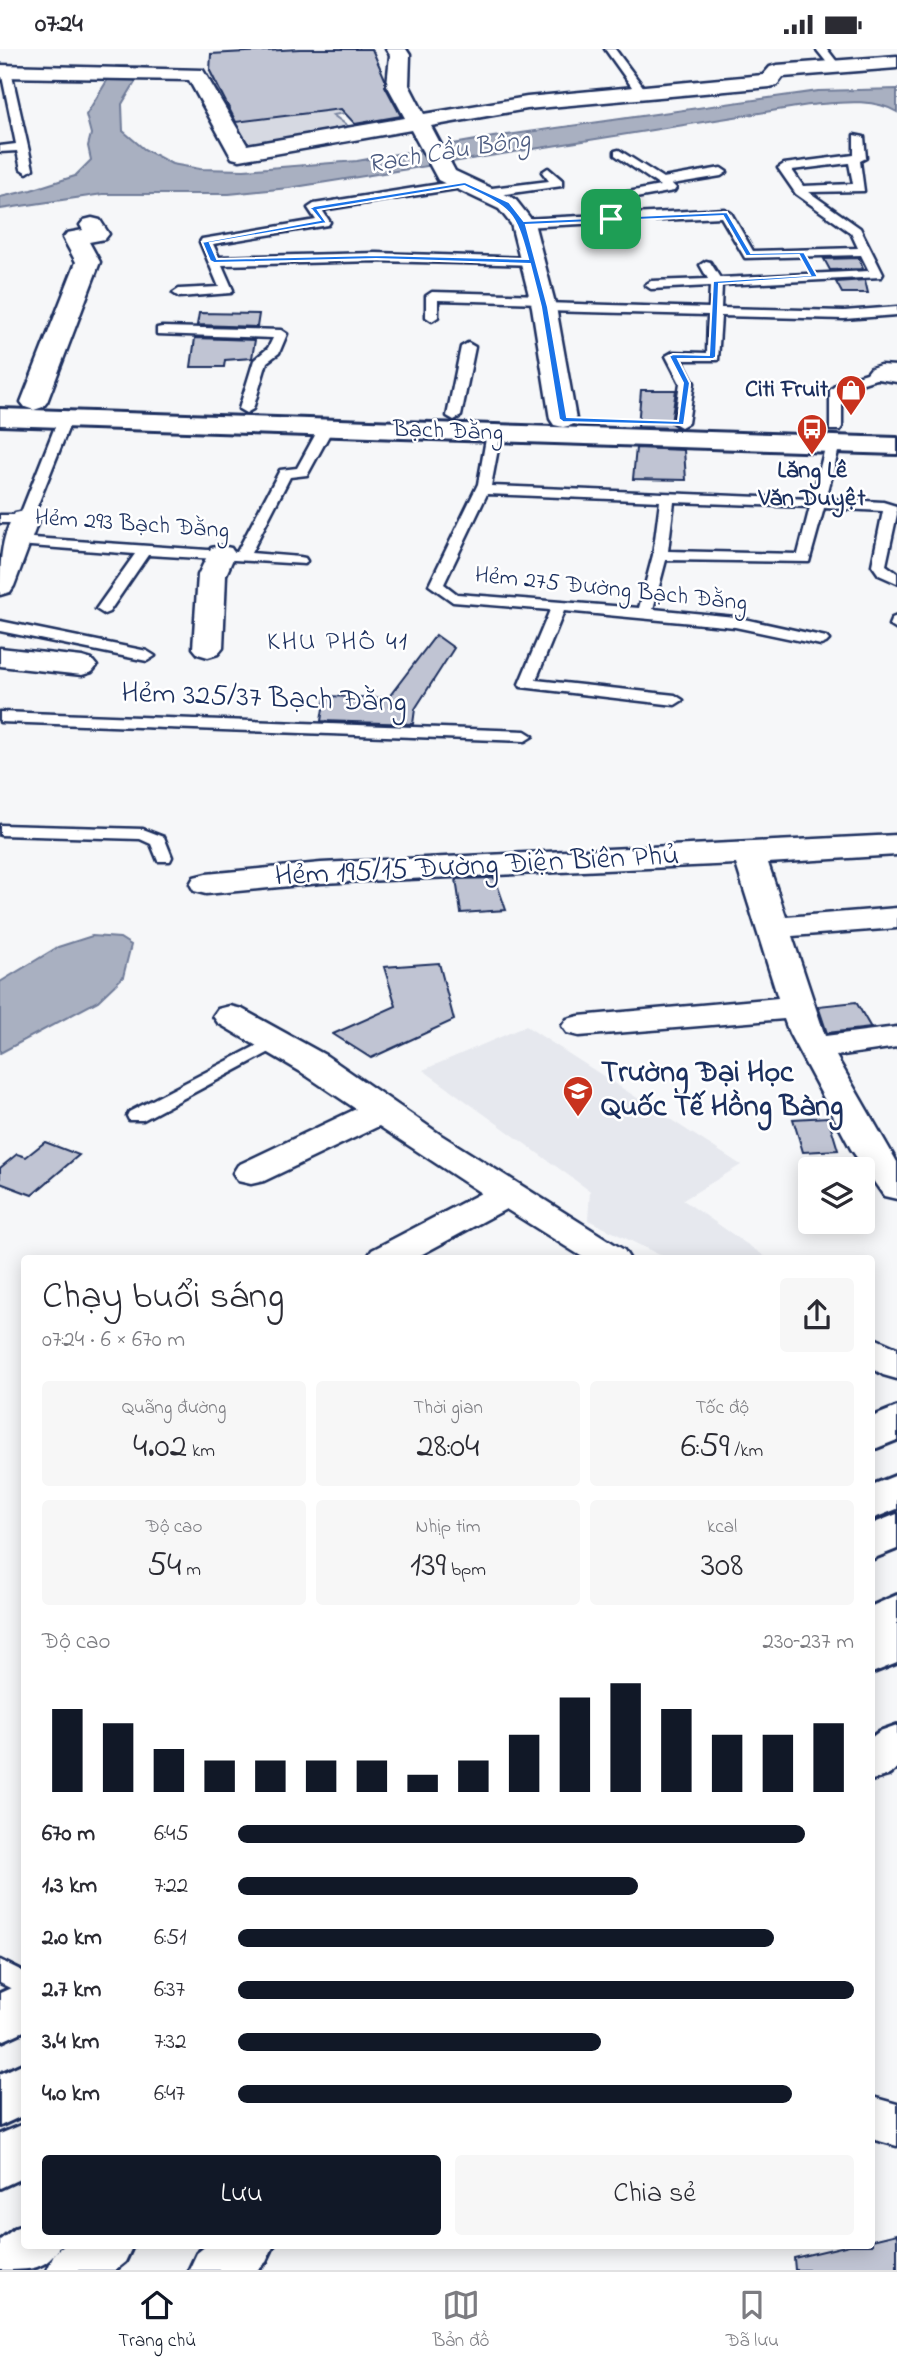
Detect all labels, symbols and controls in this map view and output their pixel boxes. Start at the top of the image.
text: 07:24 [35,6,83,44]
water label: Rạch Cầu Bông [365,121,534,185]
pin [581,189,641,249]
icon: arrive [592,200,630,238]
place label: Citi Fruit [745,373,829,408]
shop icon: Citi Fruit [834,373,868,417]
bus stop icon: Lăng Lê Văn Duyệt [795,412,829,456]
street label: Bạch Đằng [391,413,504,451]
place label: Lăng Lê Văn Duyệt [757,454,866,518]
street label: Hẻm 293 Bạch Đằng [34,501,230,549]
street label: Hẻm 275 Đường Bạch Đằng [473,558,749,622]
district label: KHU PHỐ 41 [267,624,409,662]
street label: Hẻm 325/37 Bạch Đằng [120,672,408,726]
street label: Hẻm 195/15 Đường Điện Biên Phủ [274,834,680,900]
place label: Trường Đại Học Quốc Tế Hồng Bàng [601,1052,843,1131]
school or university icon: Trường Đại Học Quốc Tế Hồng Bàng [561,1074,595,1118]
map controls [798,1157,875,1234]
button: layers [798,1157,875,1234]
text: Chạy buổi sáng [42,1270,284,1326]
button: share [780,1278,854,1352]
text: 07:24 · 6 × 670 m [42,1324,185,1357]
text: Quãng đường [122,1395,226,1422]
text: Thời gian [413,1395,483,1422]
text: Tốc độ [695,1395,749,1422]
text: 4.02 [133,1422,187,1473]
text: 28:04 [416,1422,480,1473]
text: 6:59 [681,1422,730,1473]
text: km [187,1438,215,1465]
text: /km [730,1438,763,1465]
text: Độ cao [146,1514,202,1541]
text: Nhịp tim [416,1514,480,1541]
text: kcal [707,1514,737,1541]
text: 54 [147,1541,181,1592]
text: 139 [410,1541,446,1592]
text: 308 [701,1541,743,1592]
text: m [181,1557,201,1584]
text: bpm [446,1557,486,1584]
text: Độ cao [42,1626,110,1659]
text: 230–237 m [763,1626,854,1659]
text: 670 m [42,1818,95,1851]
text: 6:45 [154,1818,189,1851]
text: 1.3 km [42,1870,97,1903]
text: 7:22 [154,1870,188,1903]
text: 2.0 km [42,1922,102,1955]
text: 6:51 [154,1922,187,1955]
text: 2.7 km [42,1974,101,2007]
text: 6:37 [154,1974,185,2007]
text: 3.4 km [42,2026,99,2059]
text: 7:32 [154,2026,186,2059]
text: 4.0 km [42,2078,100,2111]
text: 6:47 [154,2078,185,2111]
button: Lưu [42,2155,441,2235]
button: Chia sẻ [455,2155,854,2235]
tab: Trang chủ [118,2286,196,2355]
tab: Bản đồ [432,2286,489,2355]
tab: Đã lưu [726,2286,779,2355]

